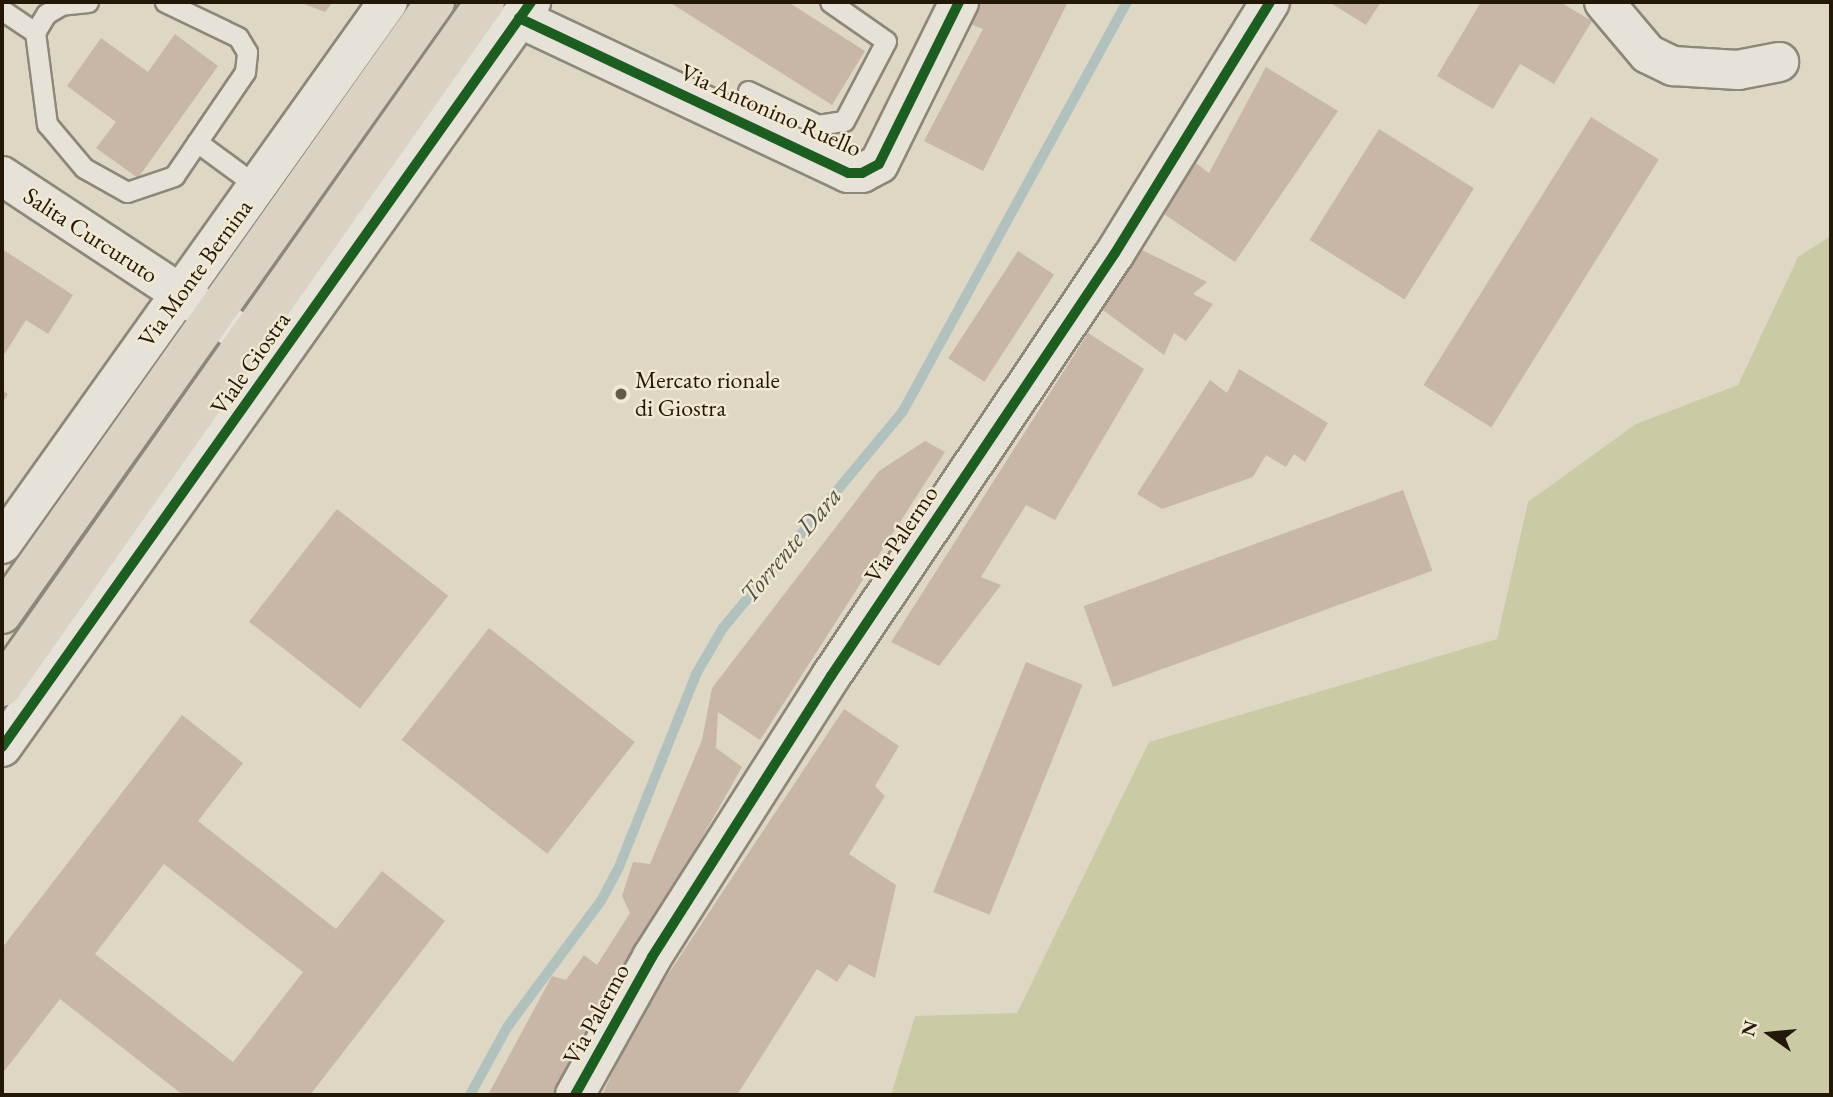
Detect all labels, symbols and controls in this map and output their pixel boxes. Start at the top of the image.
street label: Via Antonino Ruello [676,57,866,163]
street label: Salita Curcuruto [18,181,164,289]
street label: Via Monte Bernina [132,194,258,352]
street label: Viale Giostra [204,306,296,420]
place label: Mercato rionale di Giostra [635,366,780,422]
marker: Mercato rionale di Giostra [613,386,629,402]
street label: Via Palermo [858,480,944,588]
water label: Torrente Dara [734,481,848,609]
street label: Via Palermo [556,958,636,1070]
north arrow [1735,999,1805,1069]
text: N [1735,1018,1763,1039]

